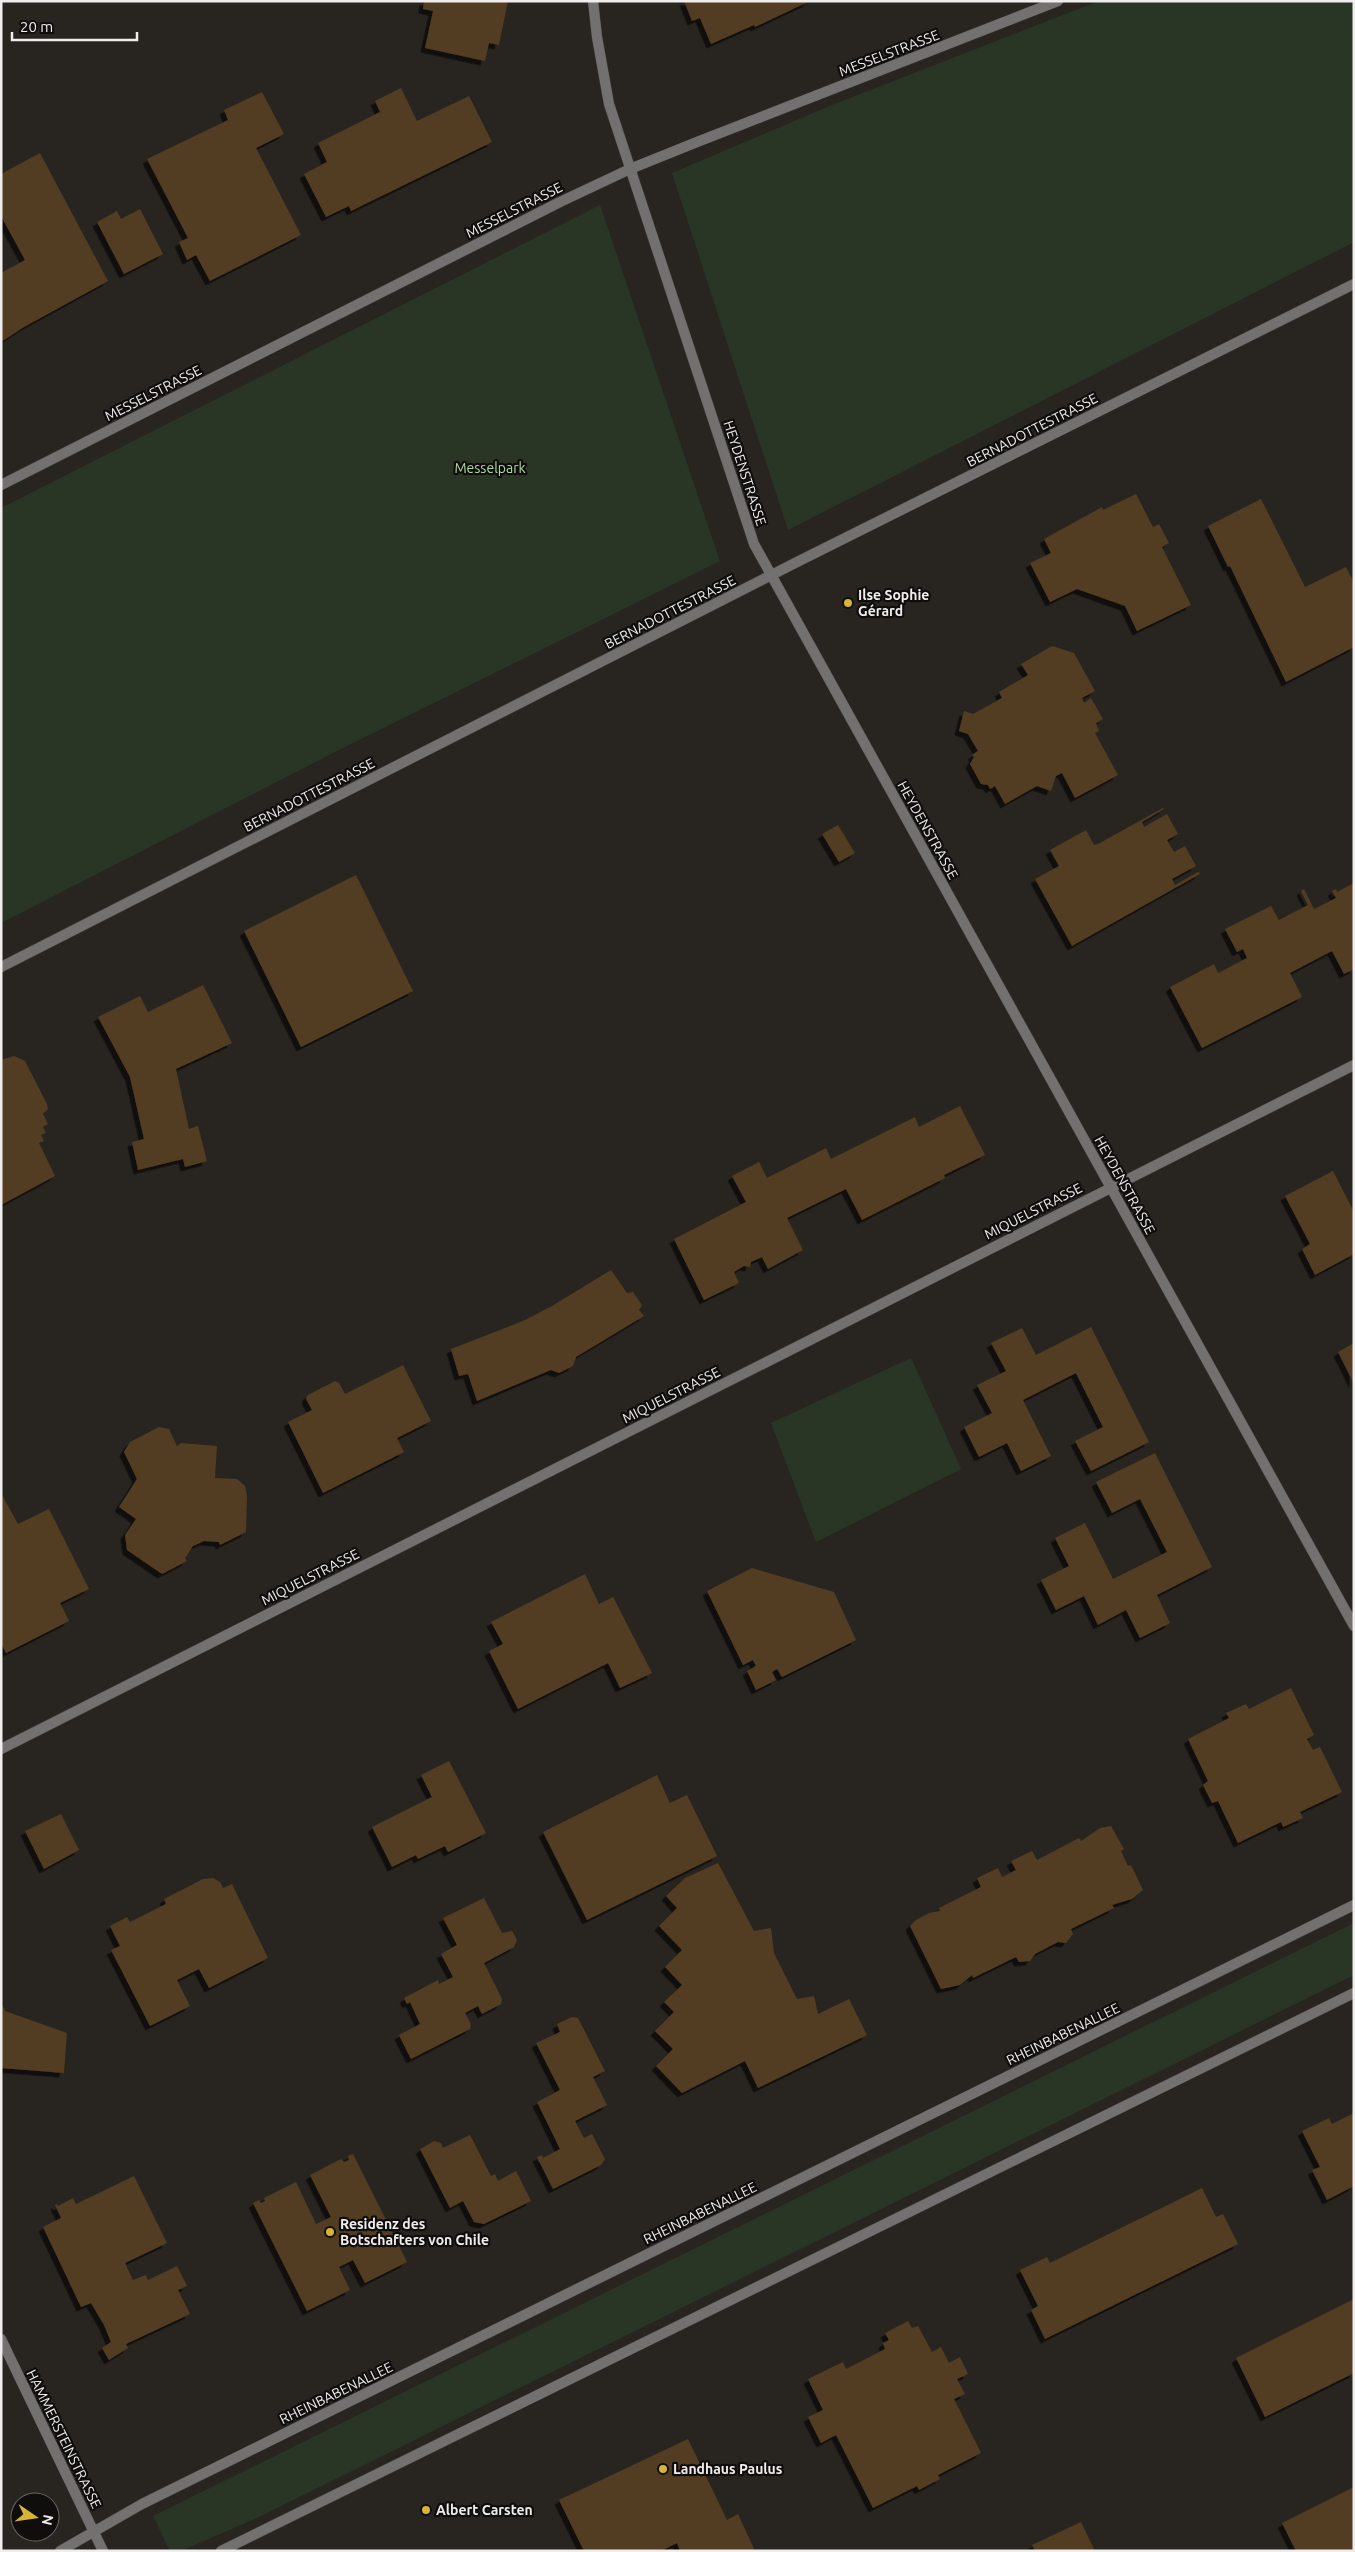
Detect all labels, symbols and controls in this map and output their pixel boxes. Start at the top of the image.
scale bar [12,10,138,42]
text: 20 m [20,18,53,35]
street label: MESSELSTRASSE [837,26,941,79]
street label: MESSELSTRASSE [463,179,565,241]
street label: MESSELSTRASSE [102,362,204,424]
street label: BERNADOTTESTRASSE [964,390,1100,470]
street label: HEYDENSTRASSE [720,418,770,528]
park label: Messelpark [454,460,526,476]
street label: BERNADOTTESTRASSE [602,572,738,652]
place label: Ilse Sophie Gérard [858,587,929,619]
marker: Ilse Sophie Gérard [842,597,854,609]
street label: BERNADOTTESTRASSE [241,755,377,835]
street label: HEYDENSTRASSE [894,778,962,882]
street label: HEYDENSTRASSE [1091,1133,1159,1237]
street label: MIQUELSTRASSE [982,1179,1085,1243]
street label: MIQUELSTRASSE [620,1363,723,1427]
street label: MIQUELSTRASSE [259,1545,362,1609]
street label: RHEINBABENALLEE [1004,2000,1122,2068]
street label: RHEINBABENALLEE [641,2179,759,2247]
place label: Residenz des Botschafters von Chile [340,2216,489,2248]
marker: Residenz des Botschafters von Chile [324,2226,336,2238]
street label: RHEINBABENALLEE [277,2359,395,2427]
street label: HAMMERSTEINSTRASSE [23,2367,105,2511]
place label: Landhaus Paulus [673,2461,783,2477]
marker: Landhaus Paulus [657,2463,669,2475]
north arrow [10,2492,60,2542]
place label: Albert Carsten [436,2502,533,2518]
marker: Albert Carsten [420,2504,432,2516]
text: N [39,2513,57,2527]

